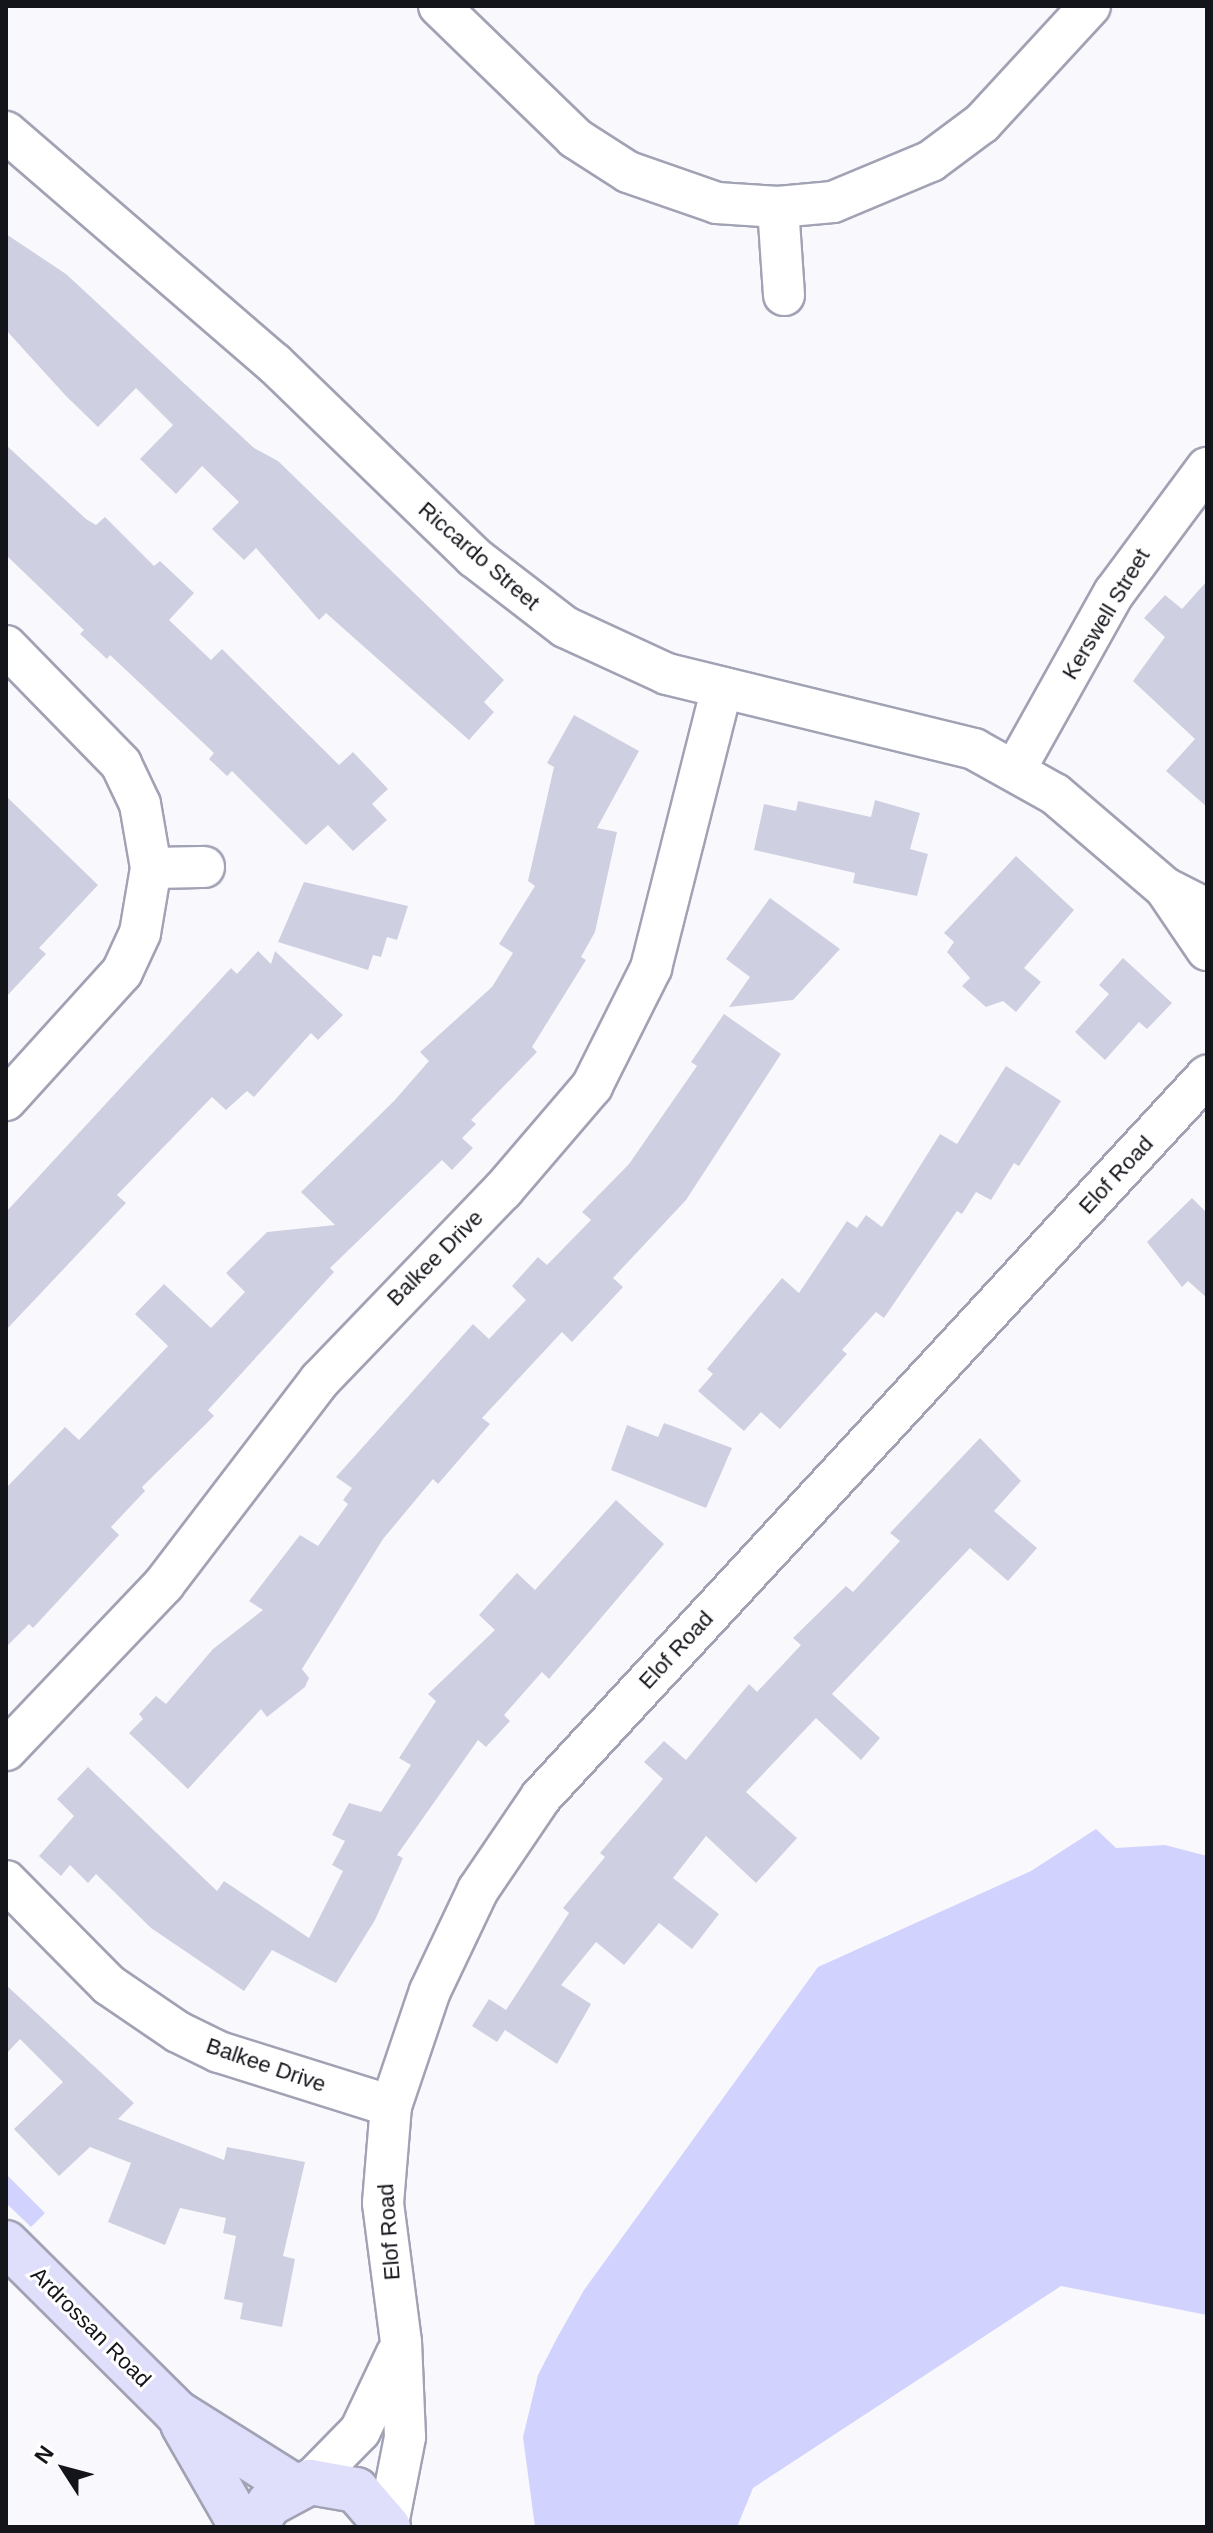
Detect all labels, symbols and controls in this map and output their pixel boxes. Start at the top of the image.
street label: Riccardo Street [413,496,545,616]
street label: Kerswell Street [1057,544,1155,684]
street label: Elof Road [1073,1131,1159,1219]
street label: Balkee Drive [382,1205,488,1311]
street label: Elof Road [633,1606,719,1694]
street label: Balkee Drive [203,2032,329,2098]
street label: Elof Road [372,2183,406,2281]
street label: Ardrossan Road [25,2261,157,2393]
north arrow [24,2429,104,2509]
text: N [29,2441,59,2468]

